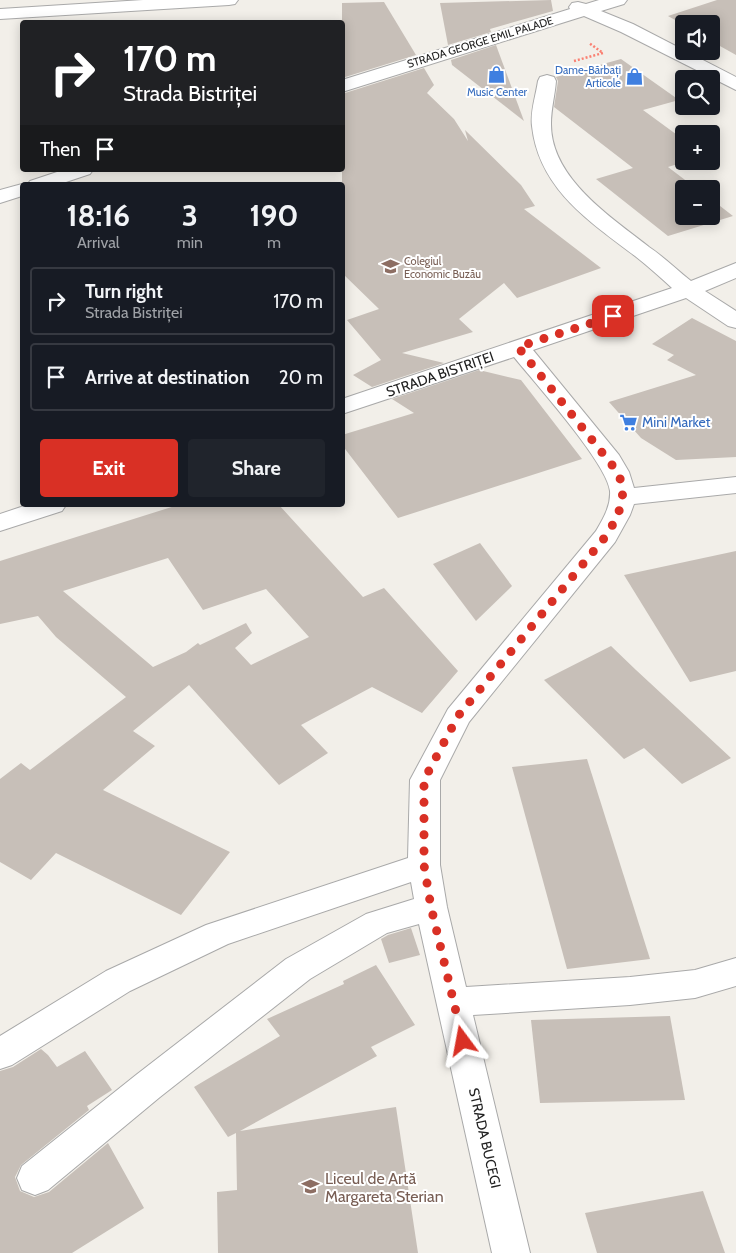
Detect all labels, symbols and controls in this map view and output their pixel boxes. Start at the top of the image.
street label: STRADA GEORGE EMIL PALADE [405,13,555,71]
map controls [675,15,720,225]
button: sound [675,15,720,60]
text: 170 m [123,37,216,80]
icon: right [40,40,105,105]
place label: Dame-Bărbați Articole [555,63,621,90]
shop icon: Music Center [487,64,507,84]
shop icon: Dame-Bărbați Articole [625,66,645,86]
button: search [675,70,720,115]
text: Strada Bistriței [123,80,257,107]
place label: Music Center [467,85,528,99]
button: + [675,125,720,170]
icon: arrive [91,135,119,163]
text: Then [40,138,81,161]
button: − [675,180,720,225]
text: 18:16 [66,197,130,234]
text: 3 [182,197,198,234]
text: 190 [249,197,299,234]
text: Arrival [77,233,120,252]
text: min [177,233,203,252]
text: m [267,233,281,252]
place label: Colegiul Economic Buzău [404,254,481,281]
school or university icon: Colegiul Economic Buzău [380,257,400,277]
text: Turn right [85,280,163,303]
icon: right [42,287,70,315]
text: 170 m [273,290,323,313]
pin [592,295,634,337]
icon: arrive [599,302,627,330]
text: Strada Bistriței [85,303,183,322]
street label: STRADA BISTRIȚEI [384,347,496,401]
icon: arrive [42,363,70,391]
text: Arrive at destination [85,366,249,389]
text: 20 m [279,366,323,389]
supermarket icon: Mini Market [618,412,638,432]
place label: Mini Market [642,413,711,431]
button: Exit [40,439,178,497]
button: Share [188,439,325,497]
position arrow [436,1014,488,1066]
street label: STRADA BUCEGI [465,1086,505,1190]
place label: Liceul de Artă Margareta Sterian [325,1169,444,1206]
school or university icon: Liceul de Artă Margareta Sterian [301,1177,321,1197]

